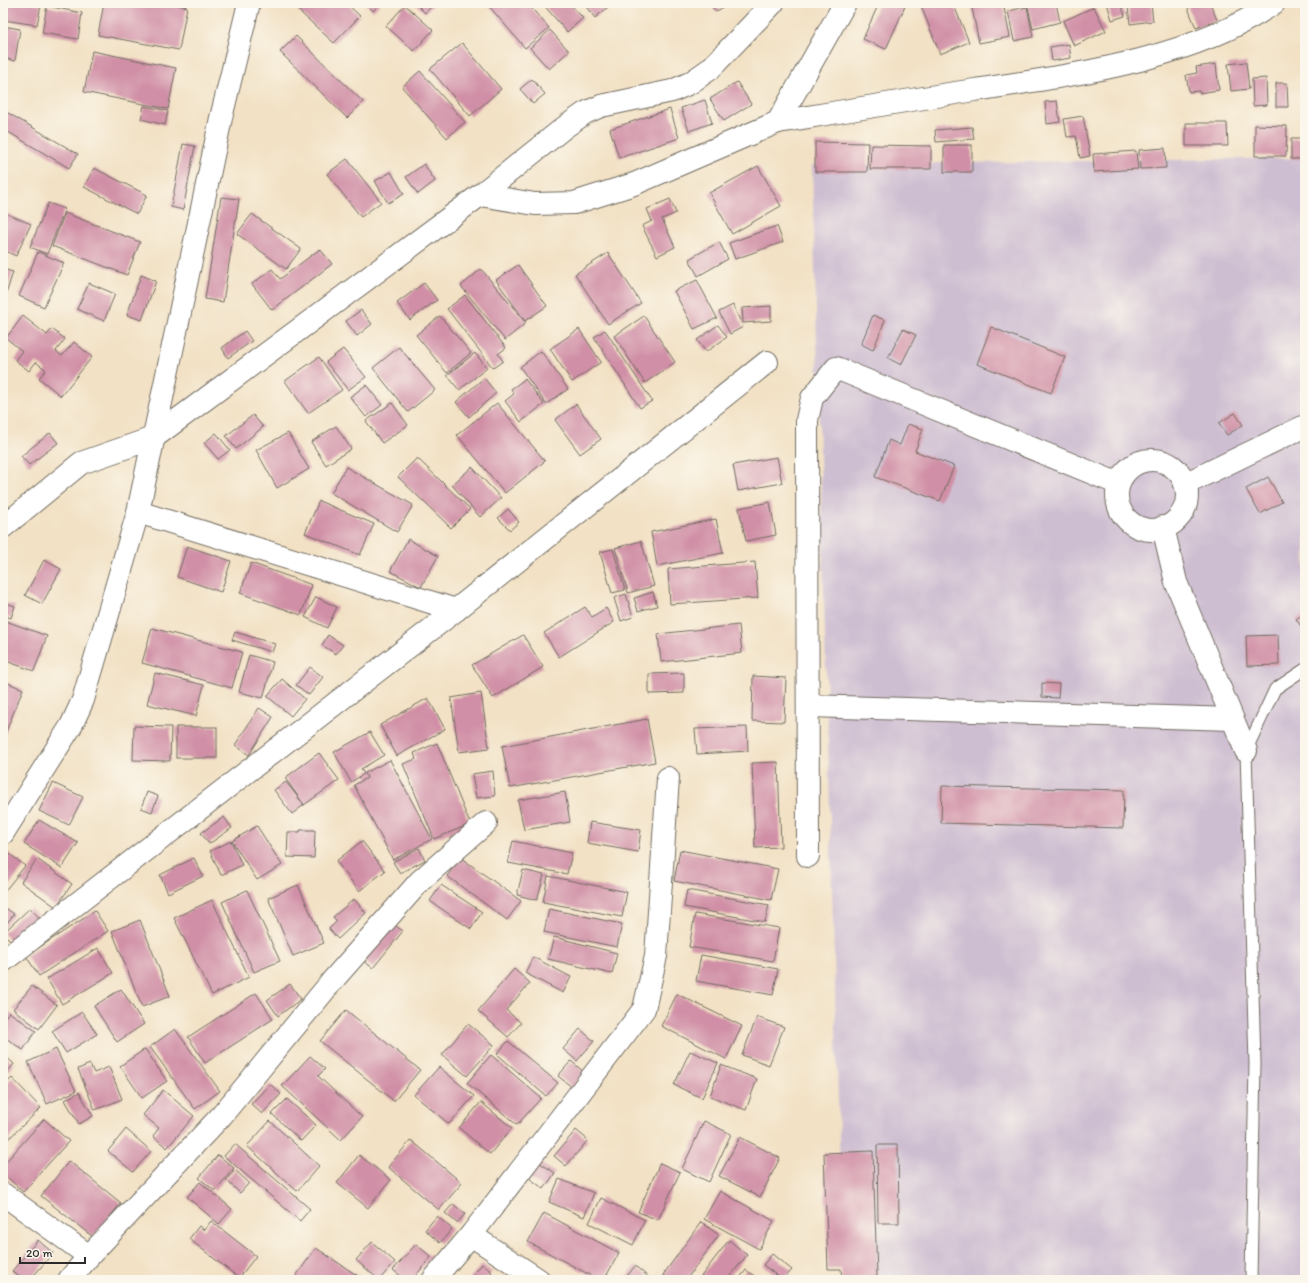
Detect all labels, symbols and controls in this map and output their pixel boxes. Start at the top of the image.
scale bar [20,1239,85,1265]
text: 20 m [26,1246,53,1260]

